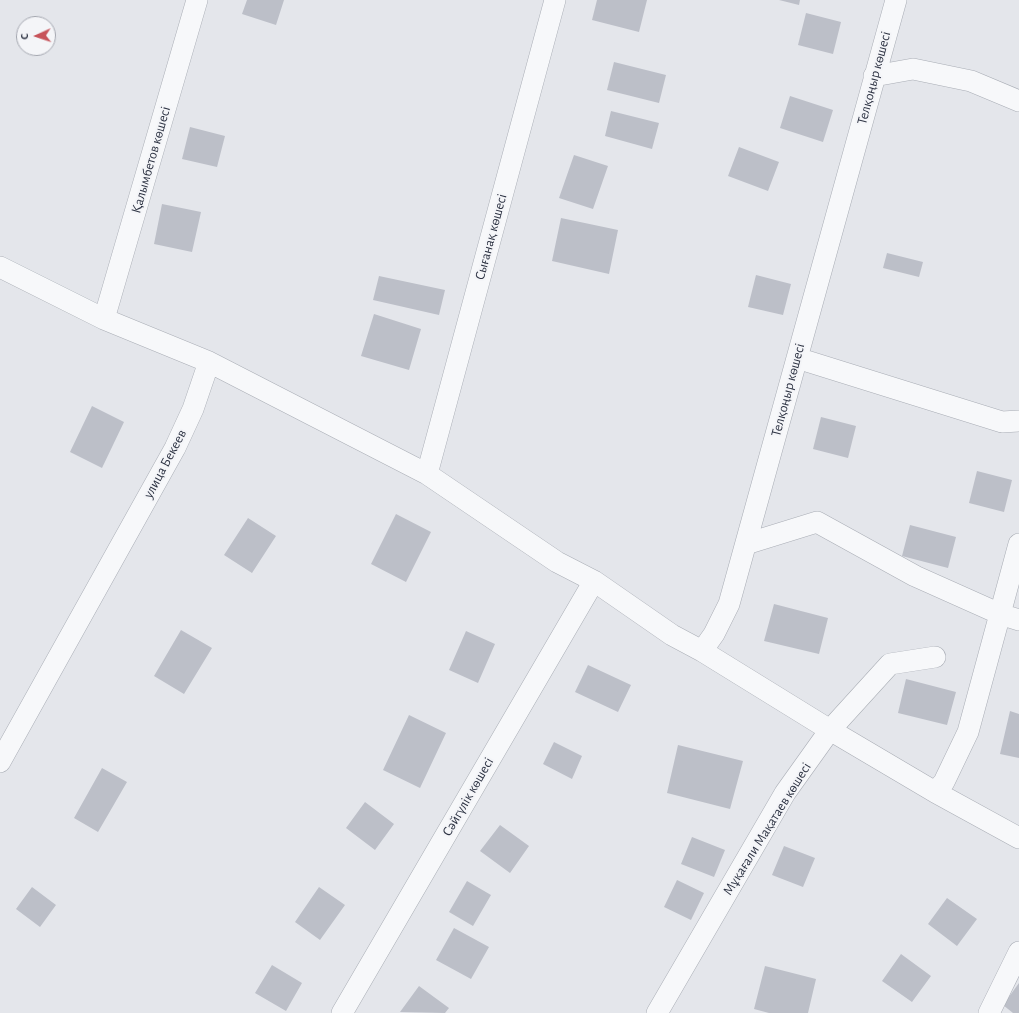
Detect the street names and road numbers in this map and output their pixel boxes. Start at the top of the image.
street label: Телқоңыр көшесі [853,30,895,126]
street label: Қалымбетов көшесі [128,105,174,215]
street label: Сығанақ көшесі [471,192,511,282]
street label: Телқоңыр көшесі [767,342,809,438]
street label: улица Бекеев [140,427,190,501]
street label: Сәйгүлік көшесі [439,755,497,839]
street label: Мұқағали Мақатаев көшесі [719,760,815,898]

